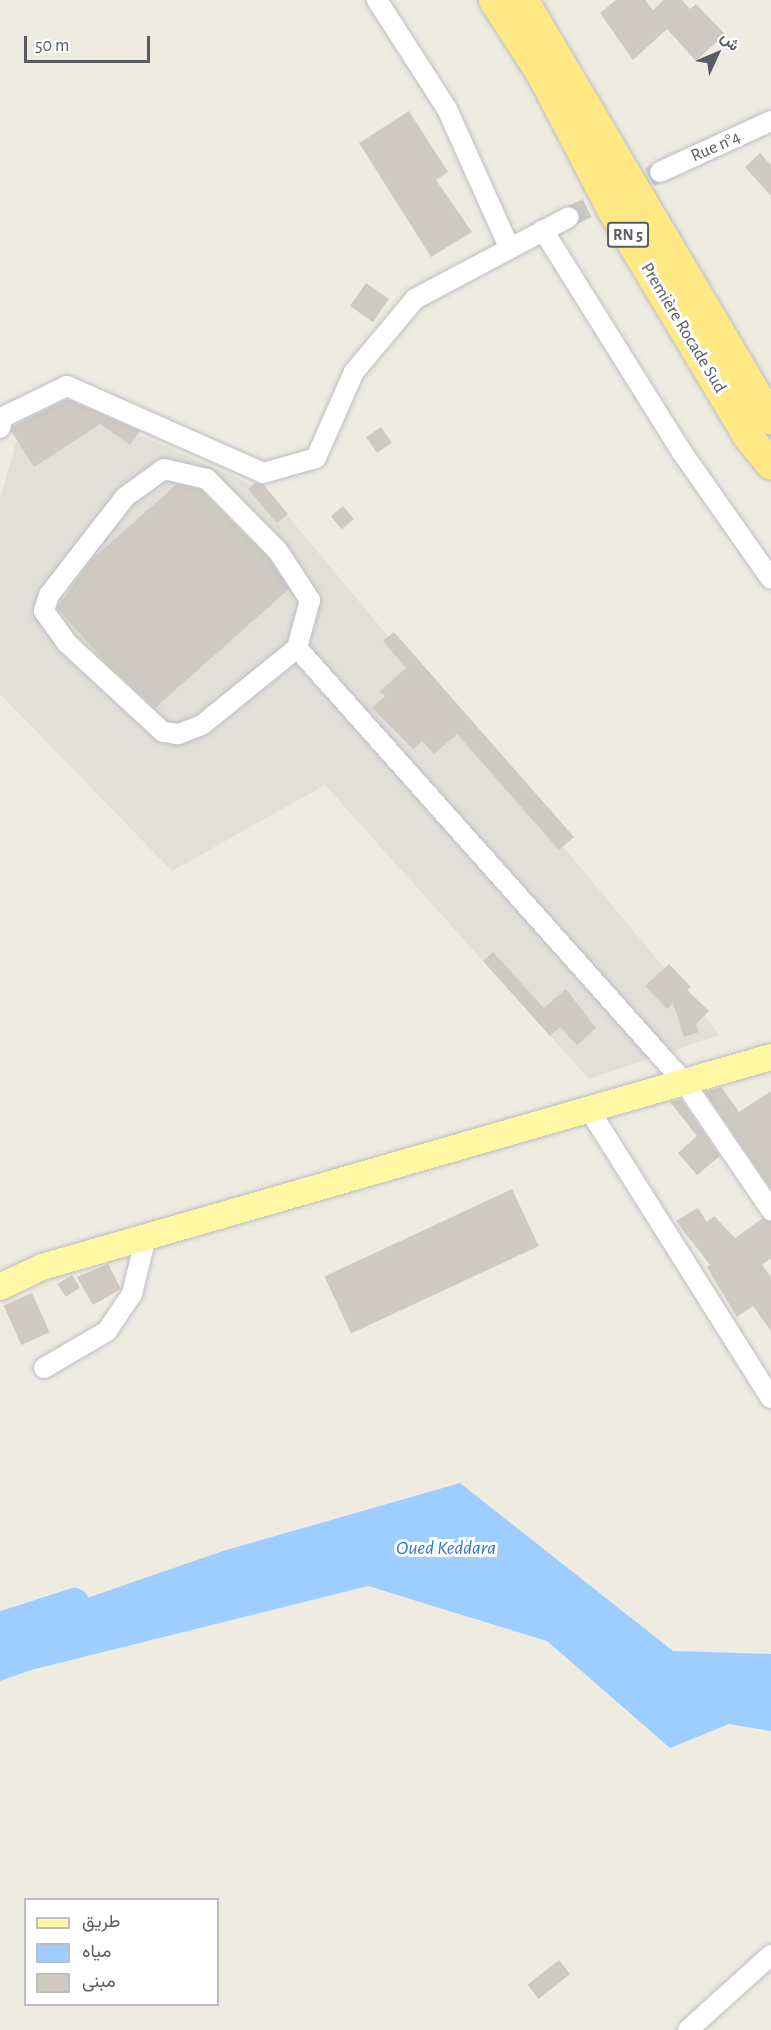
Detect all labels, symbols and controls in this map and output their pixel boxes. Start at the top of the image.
scale bar [27,24,153,62]
north arrow [687,24,747,84]
text: ش [718,29,742,54]
text: 50 m [35,37,69,55]
street label: Rue n°4 [688,127,744,167]
road number: RN 5 [607,222,649,248]
street label: Première Rocade Sud [636,259,730,397]
water label: Oued Keddara [396,1536,496,1560]
legend [24,1898,219,2006]
text: طريق [82,1913,120,1931]
text: مياه [82,1943,111,1961]
text: مبنى [82,1973,116,1991]

